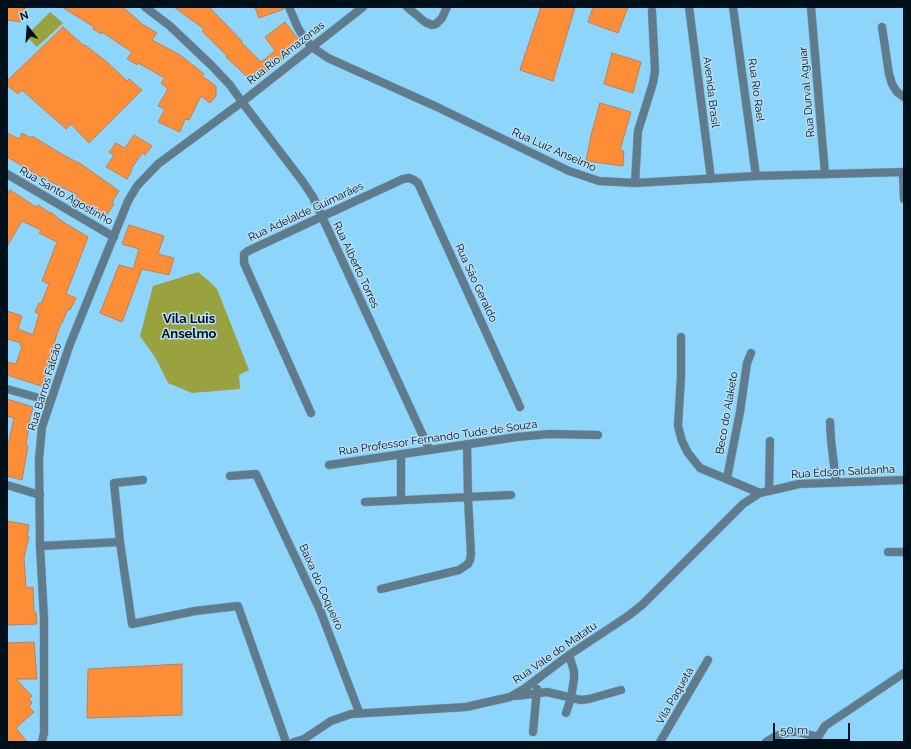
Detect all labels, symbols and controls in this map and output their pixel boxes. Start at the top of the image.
north arrow [8,8,48,48]
text: N [18,9,30,23]
street label: Rua Rio Amazonas [245,19,327,87]
street label: Rua Durval Aguiar [796,46,818,138]
street label: Avenida Brasil [700,56,722,128]
street label: Rua Rio Rael [745,57,767,123]
street label: Rua Luiz Anselmo [510,125,598,175]
street label: Rua Santo Agostinho [17,164,115,228]
street label: Rua Adelalde Guimarães [246,179,366,245]
street label: Rua Alberto Torres [330,220,382,310]
street label: Rua Sāo Geraldo [452,242,500,324]
district label: Vila Luis Anselmo [162,311,216,342]
street label: Rua Barros Falcão [25,341,65,433]
street label: Beco do Alaketo [713,371,741,455]
street label: Rua Professor Fernando Tude de Souza [338,418,538,458]
street label: Rua Édson Saldanha [791,463,895,481]
street label: Baixa do Coqueiro [296,542,346,632]
street label: Rua Vale do Matatu [511,619,599,687]
street label: Vila Paquetá [653,665,697,727]
scale bar [775,715,852,741]
text: 50 m [780,723,808,737]

